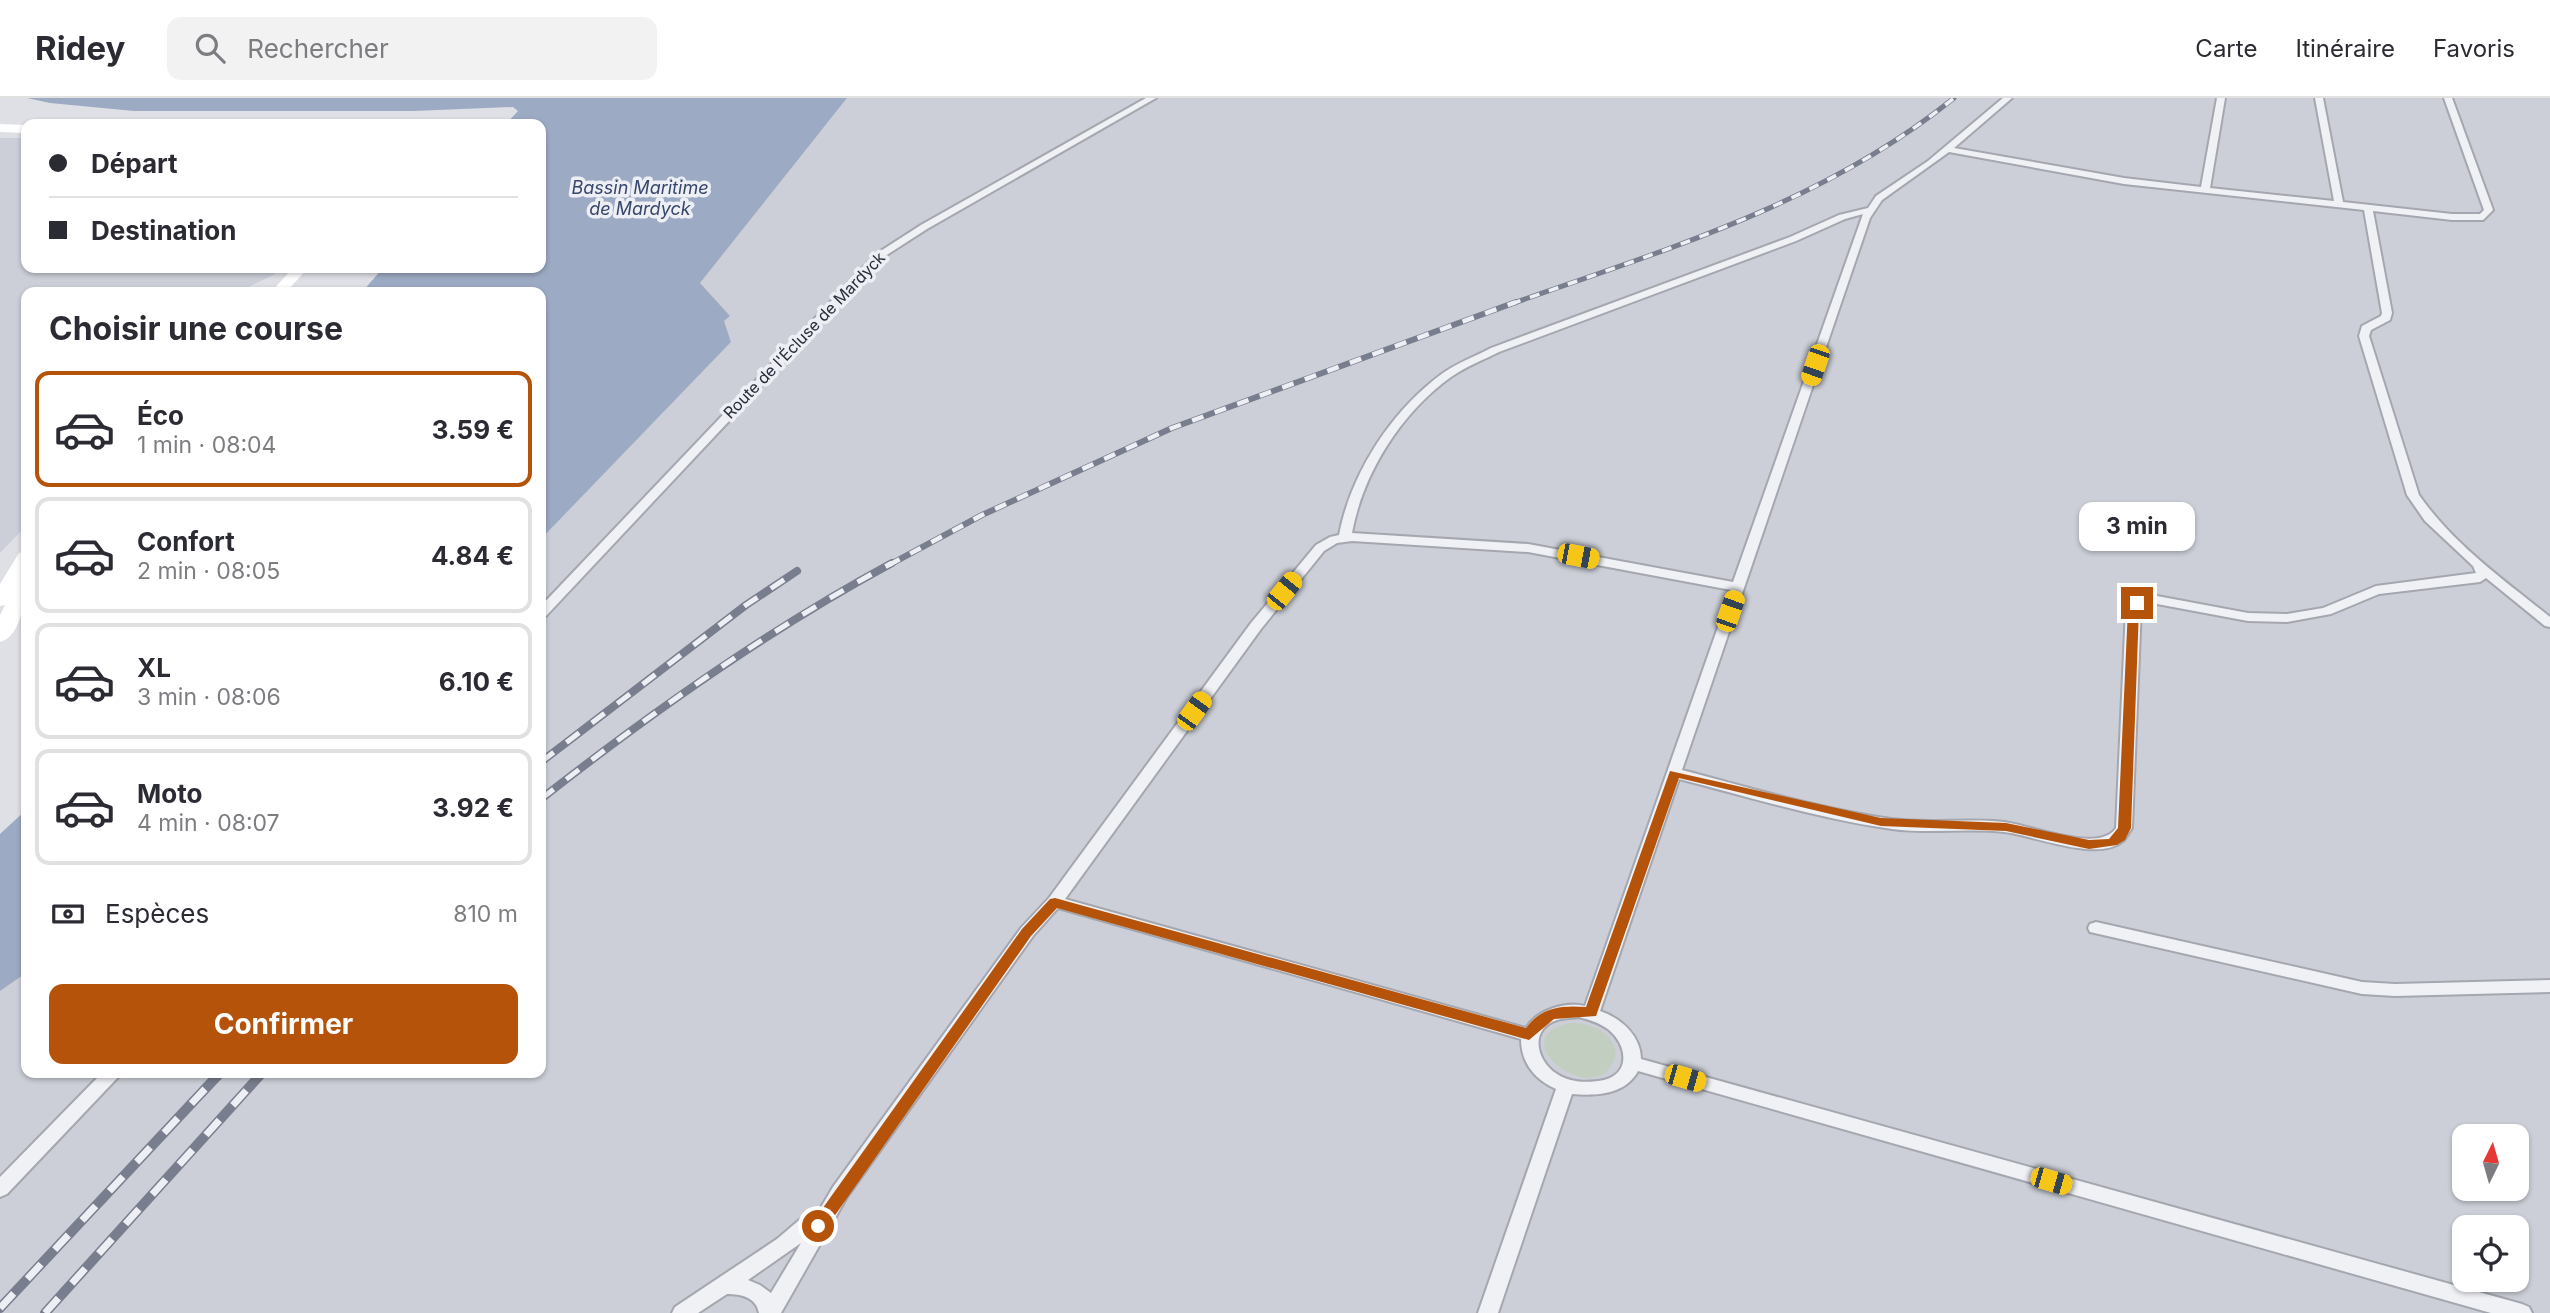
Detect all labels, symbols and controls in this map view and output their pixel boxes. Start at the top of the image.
search box [167,17,657,80]
text: Ridey [35,28,125,68]
icon: search [191,29,229,67]
text: Rechercher [247,33,389,64]
text: Carte [2195,34,2257,63]
text: Itinéraire [2295,34,2395,63]
text: Favoris [2433,34,2515,63]
text: Départ [91,148,178,179]
water label: Bassin Maritime de Mardyck [571,177,709,219]
text: Destination [91,215,236,246]
street label: Route de l'Écluse de Mardyck [719,247,889,423]
text: Choisir une course [49,309,343,348]
car [1799,342,1832,388]
icon: car [53,398,116,461]
text: Éco [137,400,184,431]
text: 3.59 € [432,414,514,445]
text: 1 min · 08:04 [137,431,276,459]
callout: 3 min [2079,502,2195,550]
text: 3 min [2106,512,2168,540]
icon: car [53,524,116,587]
text: Confort [137,526,235,557]
text: 4.84 € [431,540,514,571]
car [1556,542,1601,570]
text: 2 min · 08:05 [137,557,280,585]
car [1263,568,1306,614]
route end [2121,587,2153,619]
car [1714,588,1747,634]
icon: car [53,650,116,713]
text: XL [137,652,171,683]
text: 6.10 € [439,666,514,697]
text: 3 min · 08:06 [137,683,281,711]
car [1174,688,1215,734]
icon: car [53,776,116,839]
text: Moto [137,778,202,809]
text: 3.92 € [432,792,514,823]
text: 4 min · 08:07 [137,809,280,837]
icon: cash [49,895,87,933]
text: Espèces [105,898,209,929]
text: 810 m [453,900,518,928]
button: Confirmer [49,984,518,1064]
car [1662,1062,1709,1094]
north arrow [2452,1124,2529,1200]
map controls [2452,1124,2529,1292]
car [2028,1165,2075,1197]
route start [802,1210,834,1242]
button: locate [2452,1215,2529,1292]

